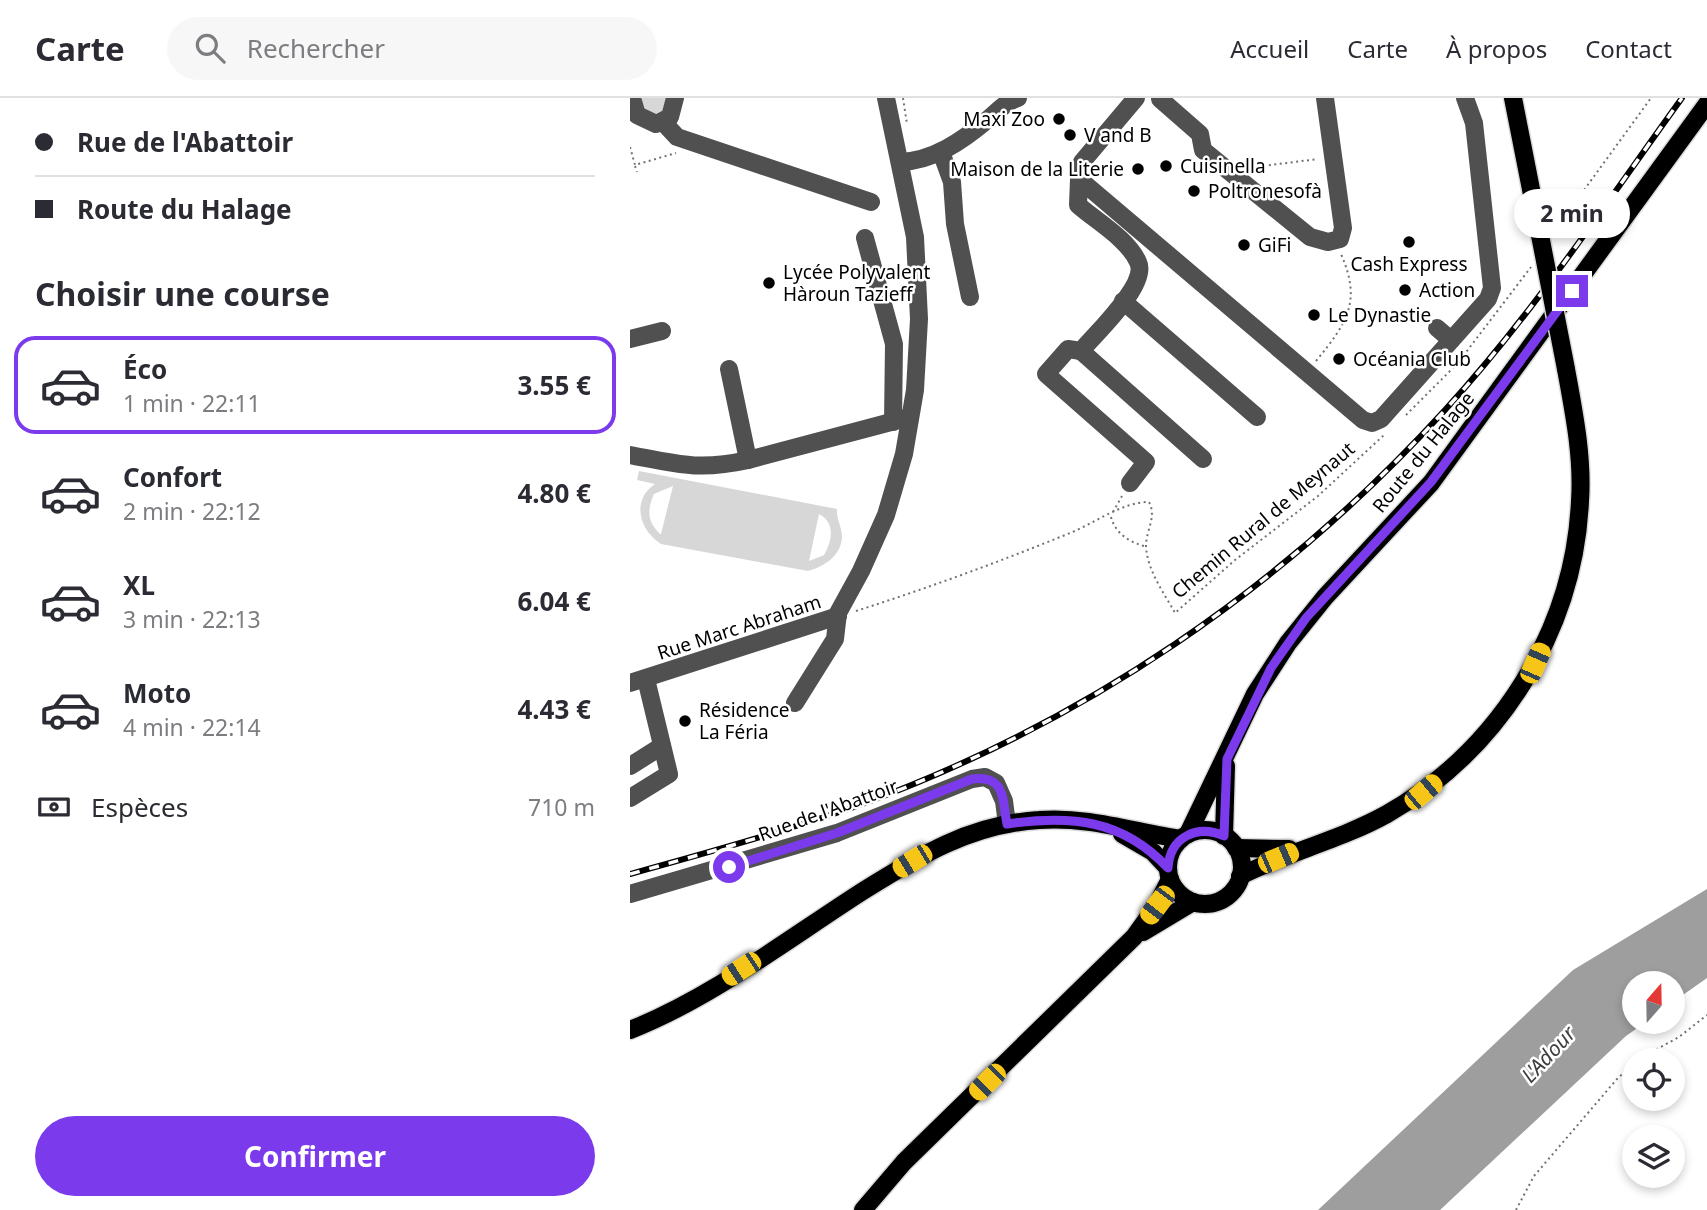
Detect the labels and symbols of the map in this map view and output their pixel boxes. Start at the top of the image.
place label: Maxi Zoo [963,106,1045,132]
marker: Maxi Zoo [1051,111,1067,127]
place label: V and B [1084,122,1152,148]
marker: V and B [1062,127,1078,143]
place label: Cuisinella [1180,153,1266,179]
place label: Maison de la Literie [950,156,1124,182]
marker: Cuisinella [1158,158,1174,174]
marker: Maison de la Literie [1130,161,1146,177]
place label: Poltronesofà [1208,178,1322,204]
marker: Poltronesofà [1186,183,1202,199]
callout: 2 min [1514,190,1630,238]
place label: GiFi [1258,232,1292,258]
marker: Cash Express [1401,234,1417,250]
marker: GiFi [1236,237,1252,253]
place label: Cash Express [1350,251,1468,277]
place label: Lycée Polyvalent Hàroun Tazieff [783,259,930,307]
marker: Lycée Polyvalent Hàroun Tazieff [761,275,777,291]
route end [1556,275,1588,307]
place label: Action [1419,277,1475,303]
marker: Action [1397,282,1413,298]
place label: Le Dynastie [1328,302,1431,328]
marker: Le Dynastie [1306,307,1322,323]
place label: Océania Club [1353,346,1471,372]
marker: Océania Club [1331,351,1347,367]
street label: Route du Halage [1366,386,1480,518]
street label: Chemin Rural de Meynaut [1166,436,1360,604]
street label: Rue Marc Abraham [654,588,824,666]
car [1517,640,1554,686]
place label: Résidence La Féria [699,697,790,745]
marker: Résidence La Féria [677,713,693,729]
car [1401,770,1446,814]
street label: Rue de l'Abattoir [755,773,902,847]
car [1255,840,1302,876]
car [889,841,936,881]
route start [713,851,745,883]
car [1136,882,1179,928]
car [718,949,765,989]
north arrow [1622,971,1685,1034]
water label: L'Adour [1515,1018,1582,1088]
car [965,1060,1010,1104]

